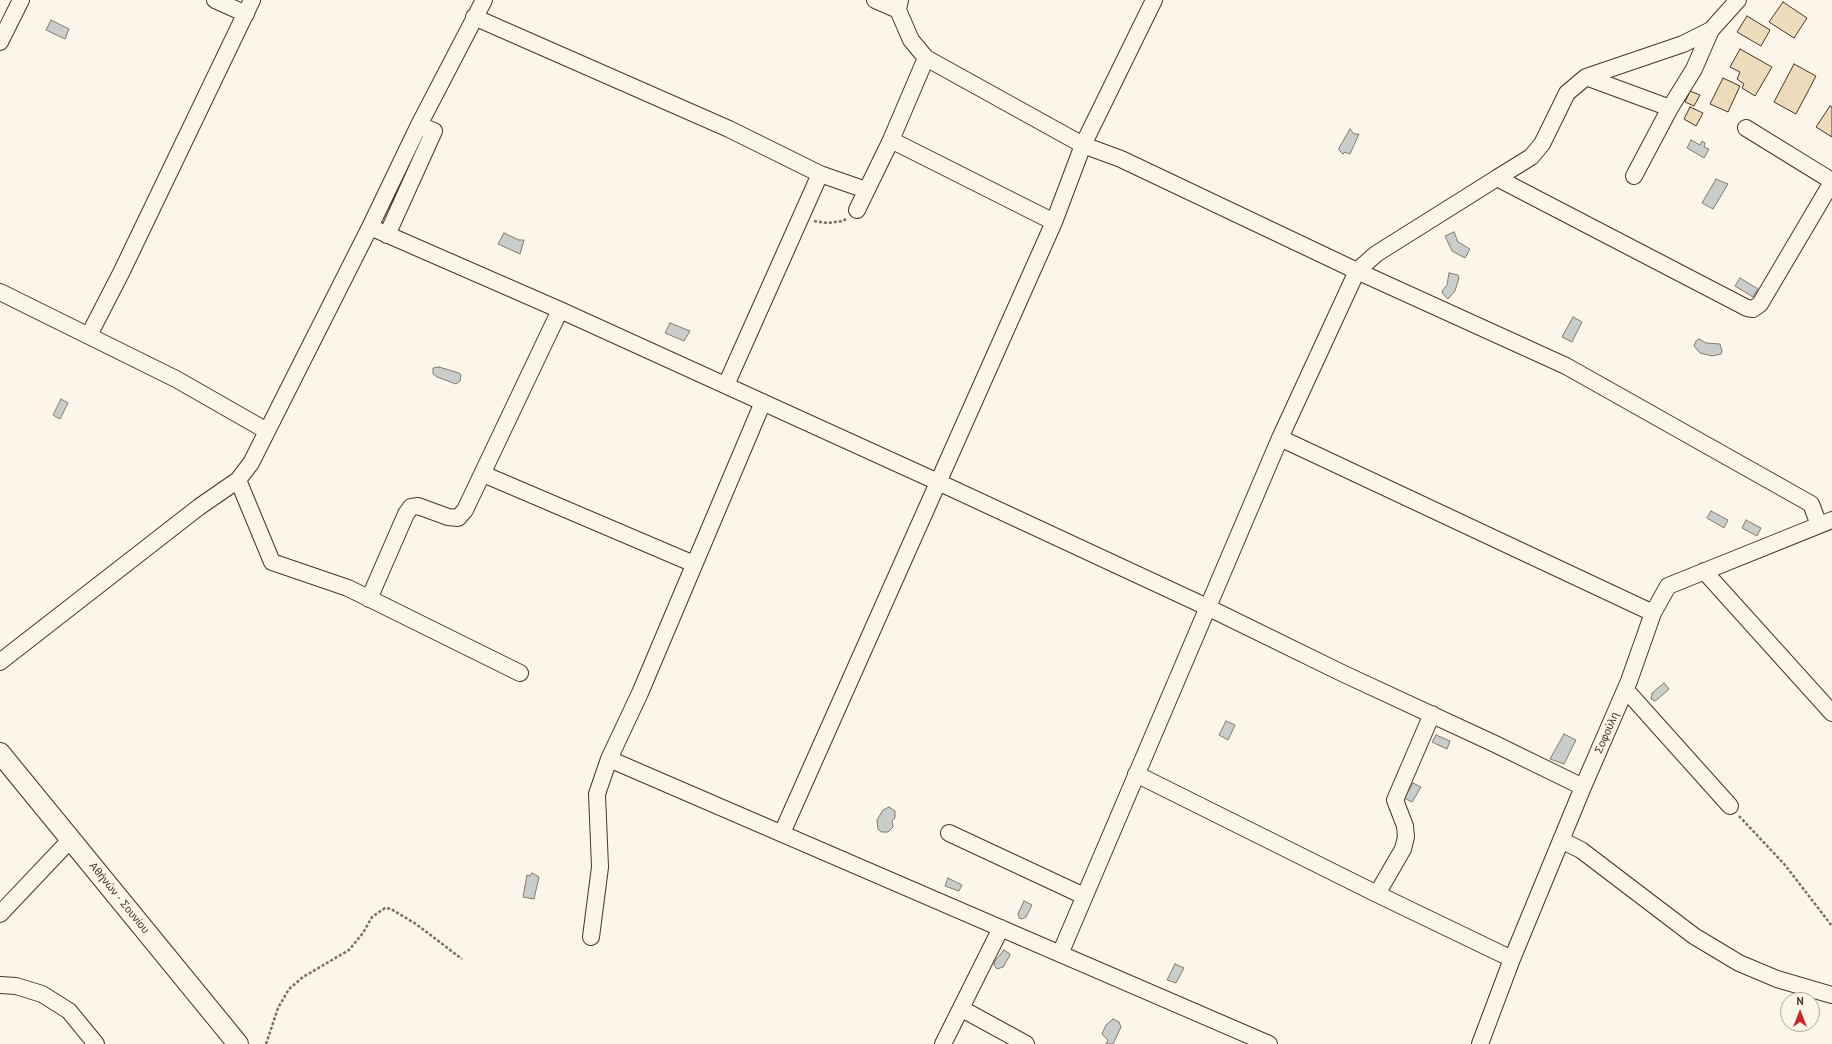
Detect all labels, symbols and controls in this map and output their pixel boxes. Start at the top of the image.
street label: Σοφούλη [1592,710,1622,756]
street label: Αθήνών - Σουνίου [86,860,152,936]
north arrow [1780,992,1820,1032]
text: N [1796,994,1804,1008]

